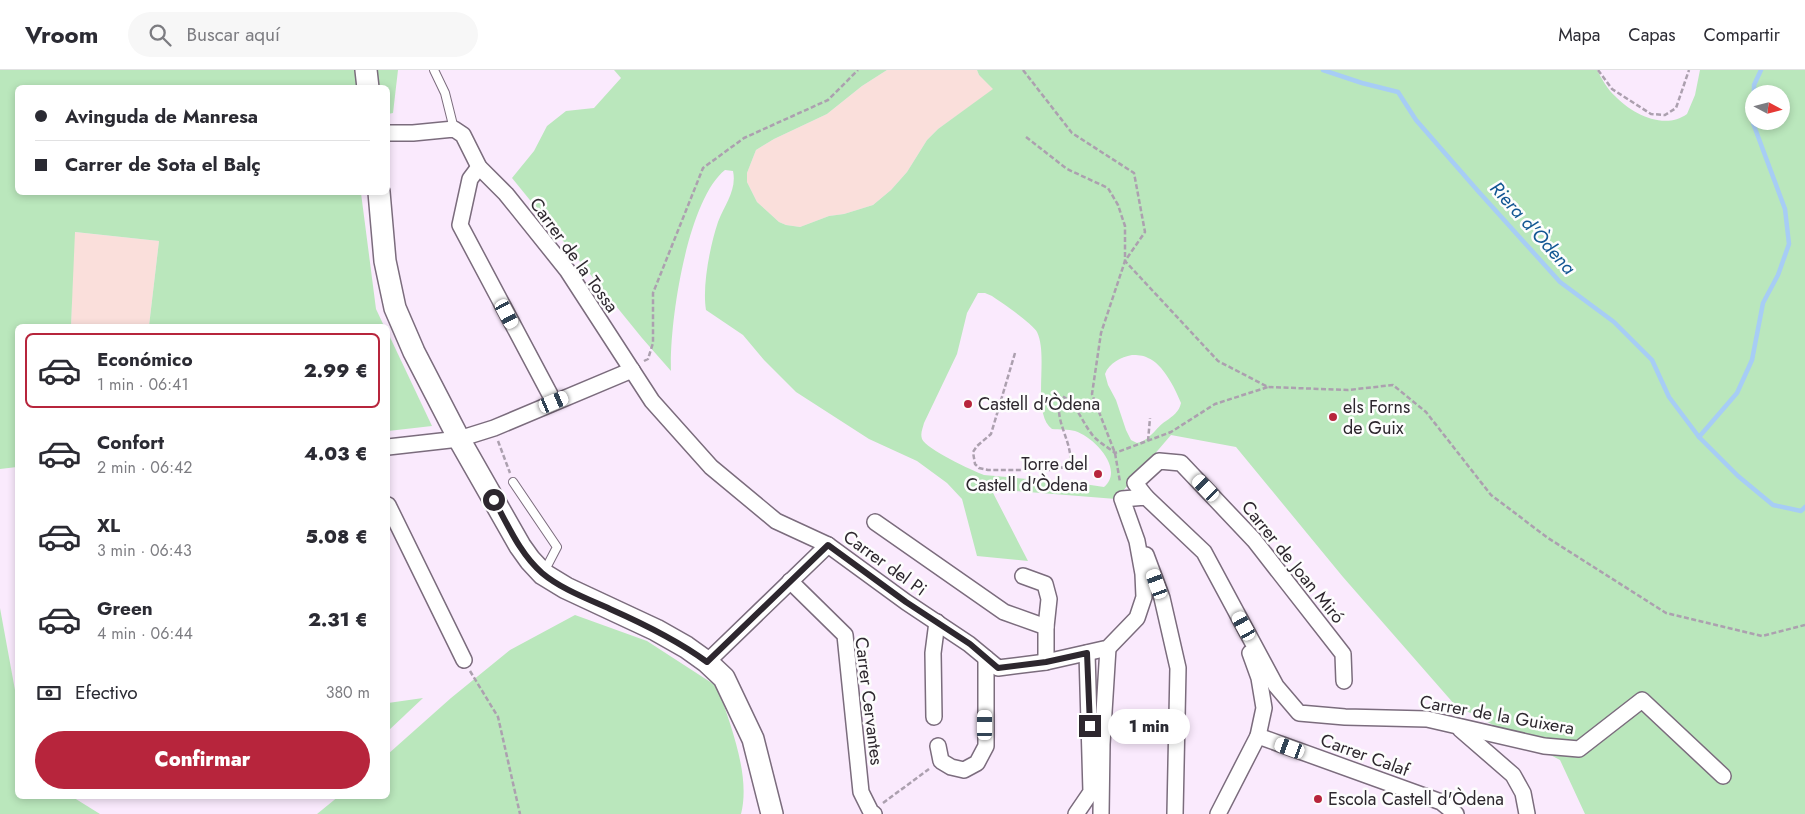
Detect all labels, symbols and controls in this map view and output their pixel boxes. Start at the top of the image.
search box [128,12,478,57]
text: Vroom [25,17,98,52]
icon: search [146,21,174,49]
text: Buscar aquí [186,21,280,48]
text: Mapa [1558,22,1600,48]
text: Capas [1628,22,1676,48]
text: Compartir [1704,22,1780,48]
north arrow [1745,85,1790,130]
map controls [1745,85,1790,130]
text: Avinguda de Manresa [65,103,258,130]
text: Carrer de Sota el Balç [65,151,261,178]
water label: Riera d'Òdena [1484,175,1583,281]
street label: Carrer de la Tossa [523,192,625,318]
car [493,297,520,331]
text: Económico [97,346,193,373]
icon: car [37,348,82,393]
text: 2.99 € [304,357,368,384]
text: 1 min · 06:41 [97,373,189,396]
car [537,389,570,415]
place label: Castell d'Òdena [978,391,1100,417]
place label: els Forns de Guix [1343,394,1410,441]
marker: Castell d'Òdena [962,398,974,410]
marker: els Forns de Guix [1327,411,1339,423]
text: Confort [97,429,164,456]
icon: car [37,431,82,476]
text: 4.03 € [304,440,368,467]
place label: Torre del Castell d'Òdena [966,451,1088,498]
text: 2 min · 06:42 [97,456,192,479]
marker: Torre del Castell d'Òdena [1092,468,1104,480]
car [1190,472,1221,504]
route start [483,489,505,511]
street label: Carrer de Joan Miró [1235,495,1351,629]
text: XL [97,512,120,539]
icon: car [37,514,82,559]
text: 5.08 € [305,523,368,550]
street label: Carrer del Pi [838,524,932,602]
text: 3 min · 06:43 [97,539,192,562]
car [1144,567,1169,601]
text: Green [97,595,153,622]
icon: car [37,597,82,642]
text: 2.31 € [308,606,368,633]
car [1230,609,1257,643]
text: 4 min · 06:44 [97,622,193,645]
street label: Carrer Cervantes [848,635,890,767]
icon: cash [35,679,63,707]
text: Efectivo [75,679,138,706]
text: 380 m [326,681,370,704]
street label: Carrer de la Guixera [1418,689,1576,741]
callout: 1 min [1108,708,1190,744]
car [977,710,992,740]
route end [1079,715,1101,737]
text: 1 min [1129,715,1169,738]
street label: Carrer Calaf [1317,727,1414,783]
button: Confirmar [35,731,370,789]
car [1273,736,1306,760]
place label: Escola Castell d'Òdena [1328,786,1504,812]
marker: Escola Castell d'Òdena [1312,793,1324,805]

